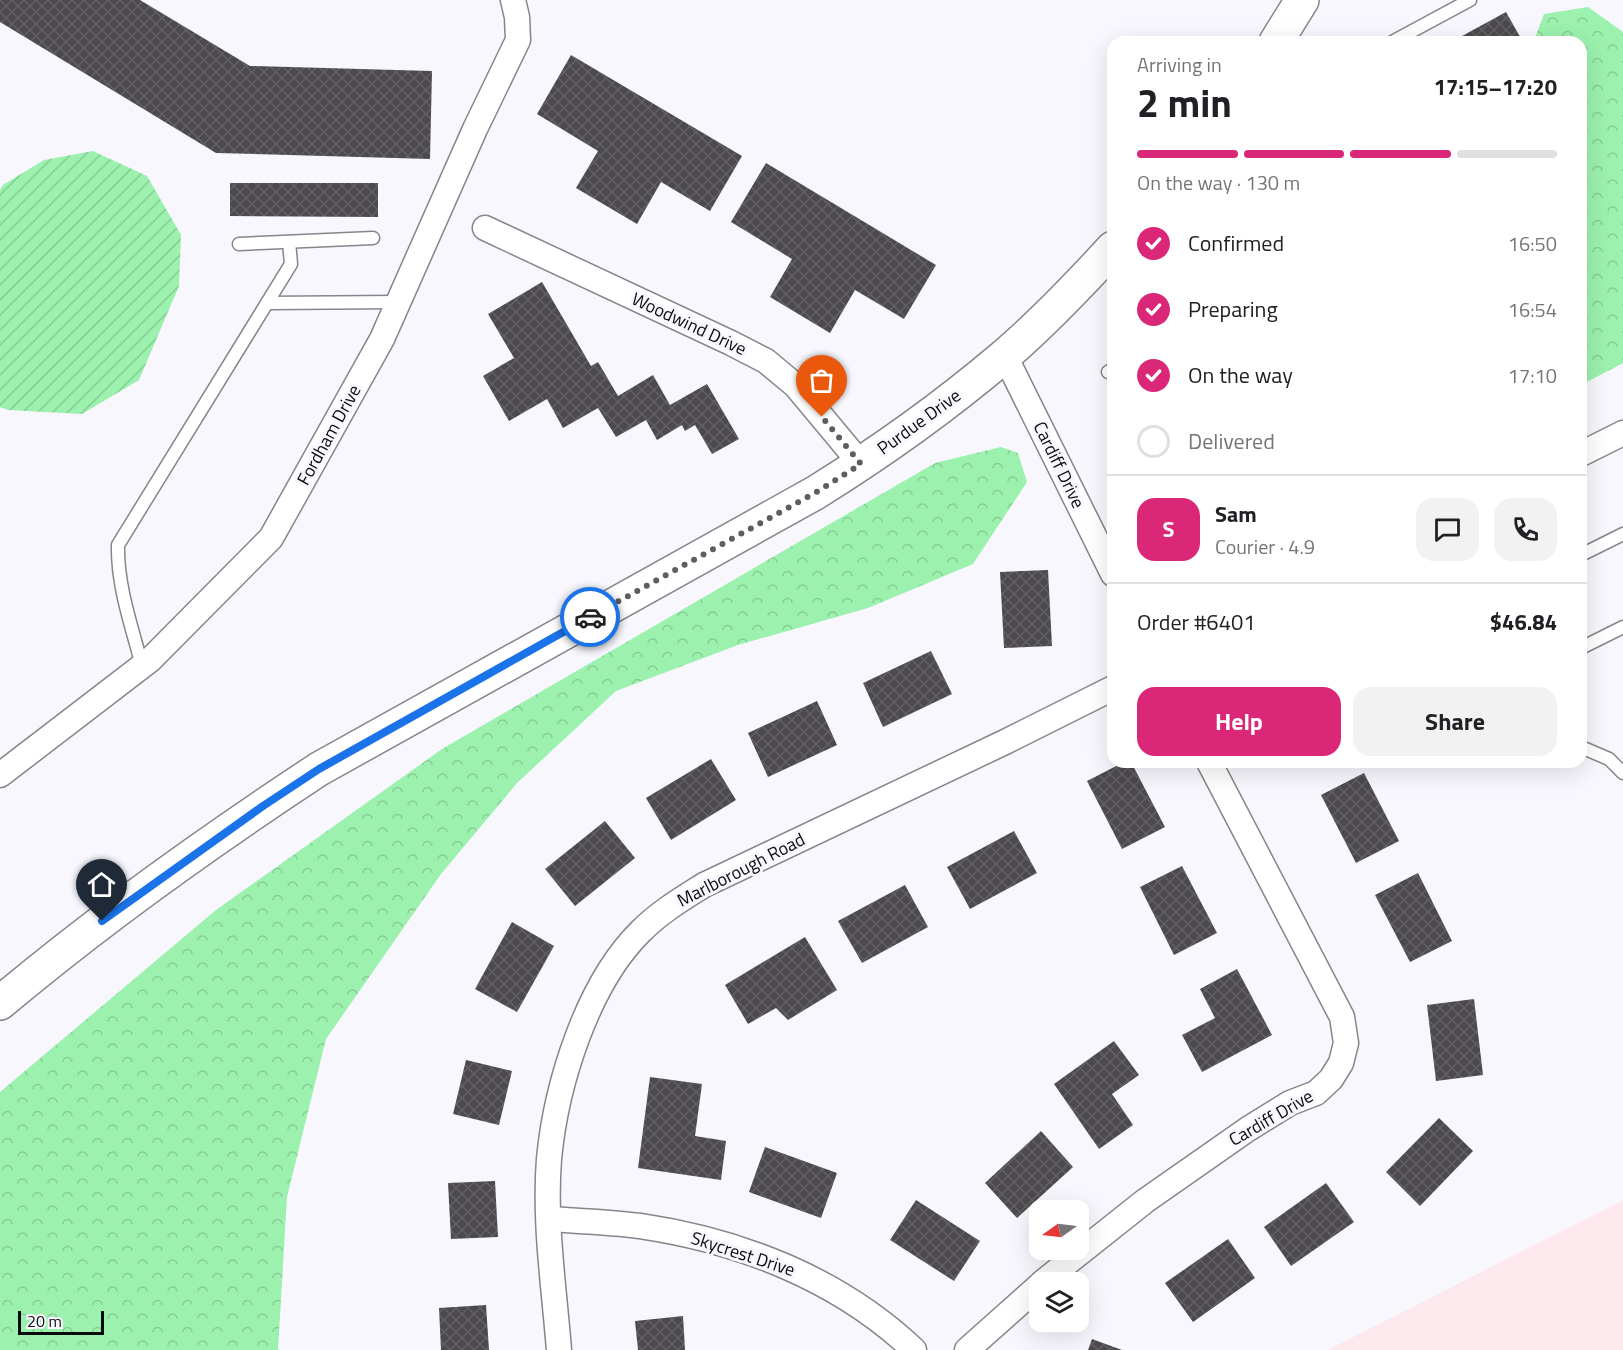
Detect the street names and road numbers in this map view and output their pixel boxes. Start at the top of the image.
street label: Woodwind Drive [627,285,751,362]
street label: Fordham Drive [290,380,367,490]
street label: Purdue Drive [871,382,966,461]
street label: Cardiff Drive [1027,417,1092,513]
street label: Marlborough Road [672,826,809,913]
street label: Cardiff Drive [1224,1082,1318,1153]
street label: Skycrest Drive [688,1224,799,1283]

